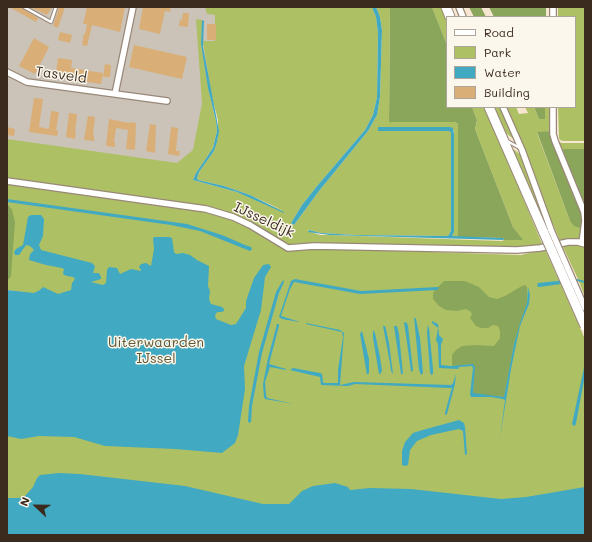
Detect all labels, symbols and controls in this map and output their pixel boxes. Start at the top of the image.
legend [446,16,576,108]
text: Road [484,24,514,40]
text: Park [484,44,511,60]
street label: Tasveld [34,63,88,87]
text: Water [484,64,521,80]
text: Building [484,84,530,100]
street label: IJsseldijk [231,199,297,241]
park label: Uiterwaarden IJssel [108,335,204,368]
north arrow [16,486,56,526]
text: N [16,495,33,508]

